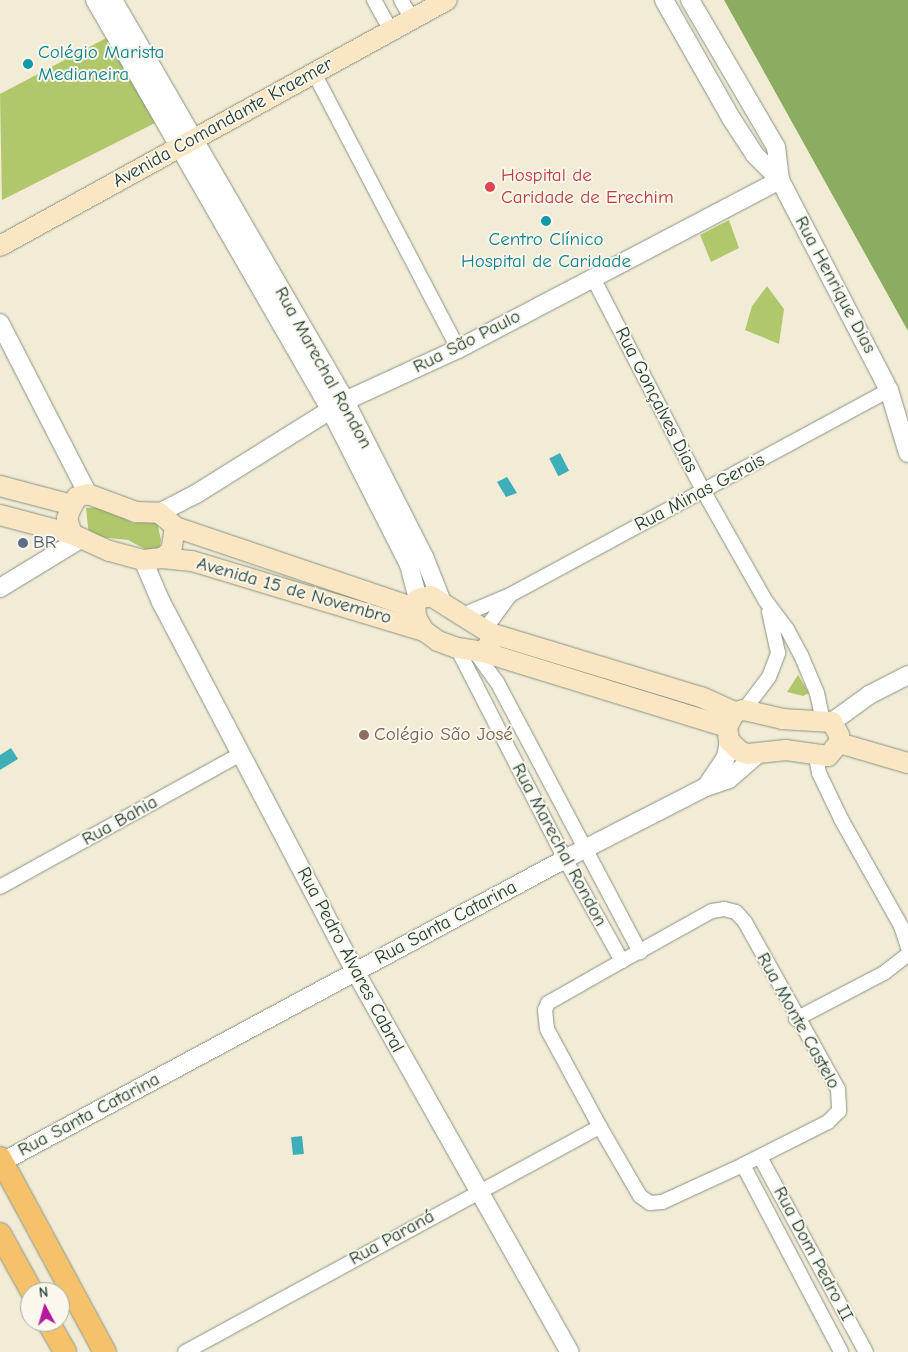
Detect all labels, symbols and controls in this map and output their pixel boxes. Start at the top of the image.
place label: Colégio Marista Medianeira [38,42,164,86]
street label: Avenida Comandante Kraemer [109,53,337,193]
marker: Colégio Marista Medianeira [22,58,34,70]
place label: Hospital de Caridade de Erechim [501,165,674,209]
marker: Hospital de Caridade de Erechim [483,180,497,194]
street label: Rua Henrique Dias [789,212,881,358]
marker: Centro Clínico Hospital de Caridade [540,215,552,227]
place label: Centro Clínico Hospital de Caridade [461,229,631,273]
street label: Rua Marechal Rondon [269,283,377,453]
street label: Rua São Paulo [410,305,524,379]
street label: Rua Gonçalves Dias [610,324,702,476]
street label: Rua Minas Gerais [631,449,769,537]
place label: BR [33,532,56,554]
marker: BR [17,537,29,549]
street label: Avenida 15 de Novembro [194,552,394,630]
place label: Colégio São José [374,724,513,746]
marker: Colégio São José [358,729,370,741]
street label: Rua Marechal Rondon [506,760,612,930]
street label: Rua Bahia [78,791,162,851]
street label: Rua Pedro Alvares Cabral [291,863,409,1057]
street label: Rua Santa Catarina [371,876,521,970]
street label: Rua Monte Castelo [751,949,845,1093]
street label: Rua Santa Catarina [14,1068,164,1162]
street label: Rua Dom Pedro II [768,1183,858,1325]
street label: Rua Paraná [345,1205,439,1271]
north arrow [20,1282,70,1332]
text: N [38,1284,49,1302]

